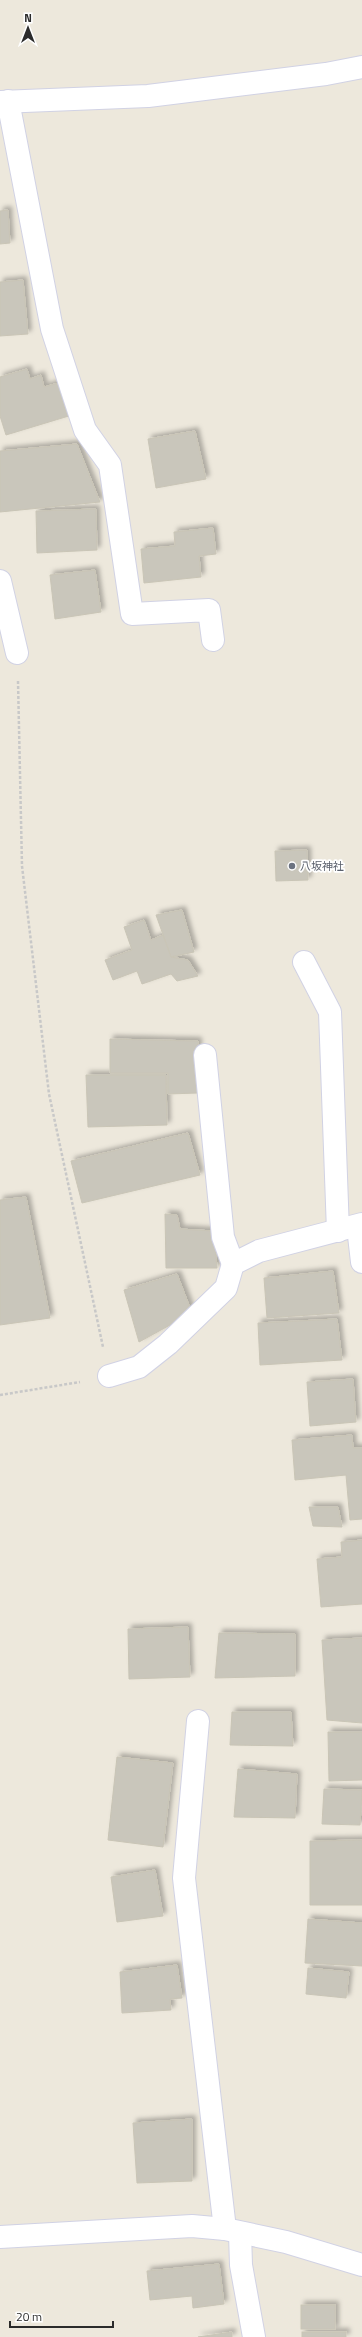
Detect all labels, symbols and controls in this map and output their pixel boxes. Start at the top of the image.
north arrow [8,8,48,48]
text: N [24,10,32,26]
place label: 八坂神社 [300,858,344,874]
marker: 八坂神社 [287,861,297,871]
scale bar [10,2303,113,2329]
text: 20 m [16,2307,42,2326]

